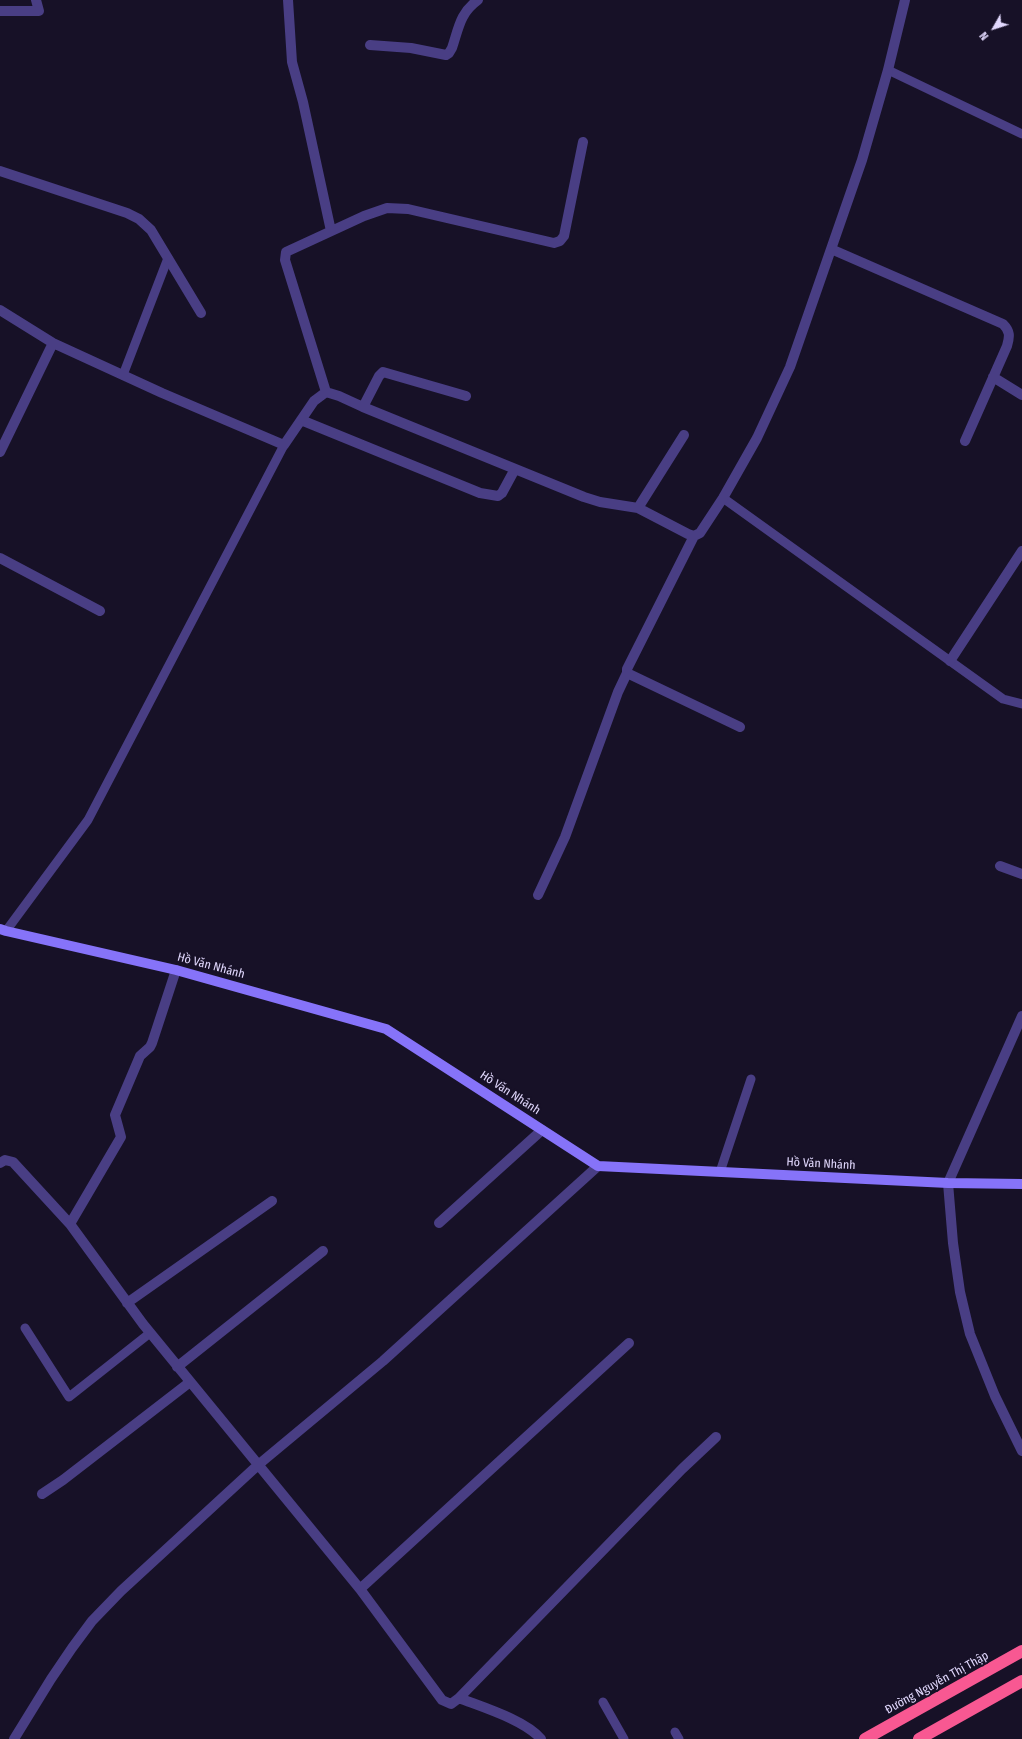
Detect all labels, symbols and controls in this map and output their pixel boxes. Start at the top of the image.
north arrow [974,8,1014,48]
text: N [977,29,991,43]
street label: Hồ Văn Nhánh [176,950,246,982]
street label: Hồ Văn Nhánh [477,1068,543,1118]
street label: Hồ Văn Nhánh [786,1155,856,1173]
street label: Đường Nguyễn Thị Thập [883,1649,991,1717]

